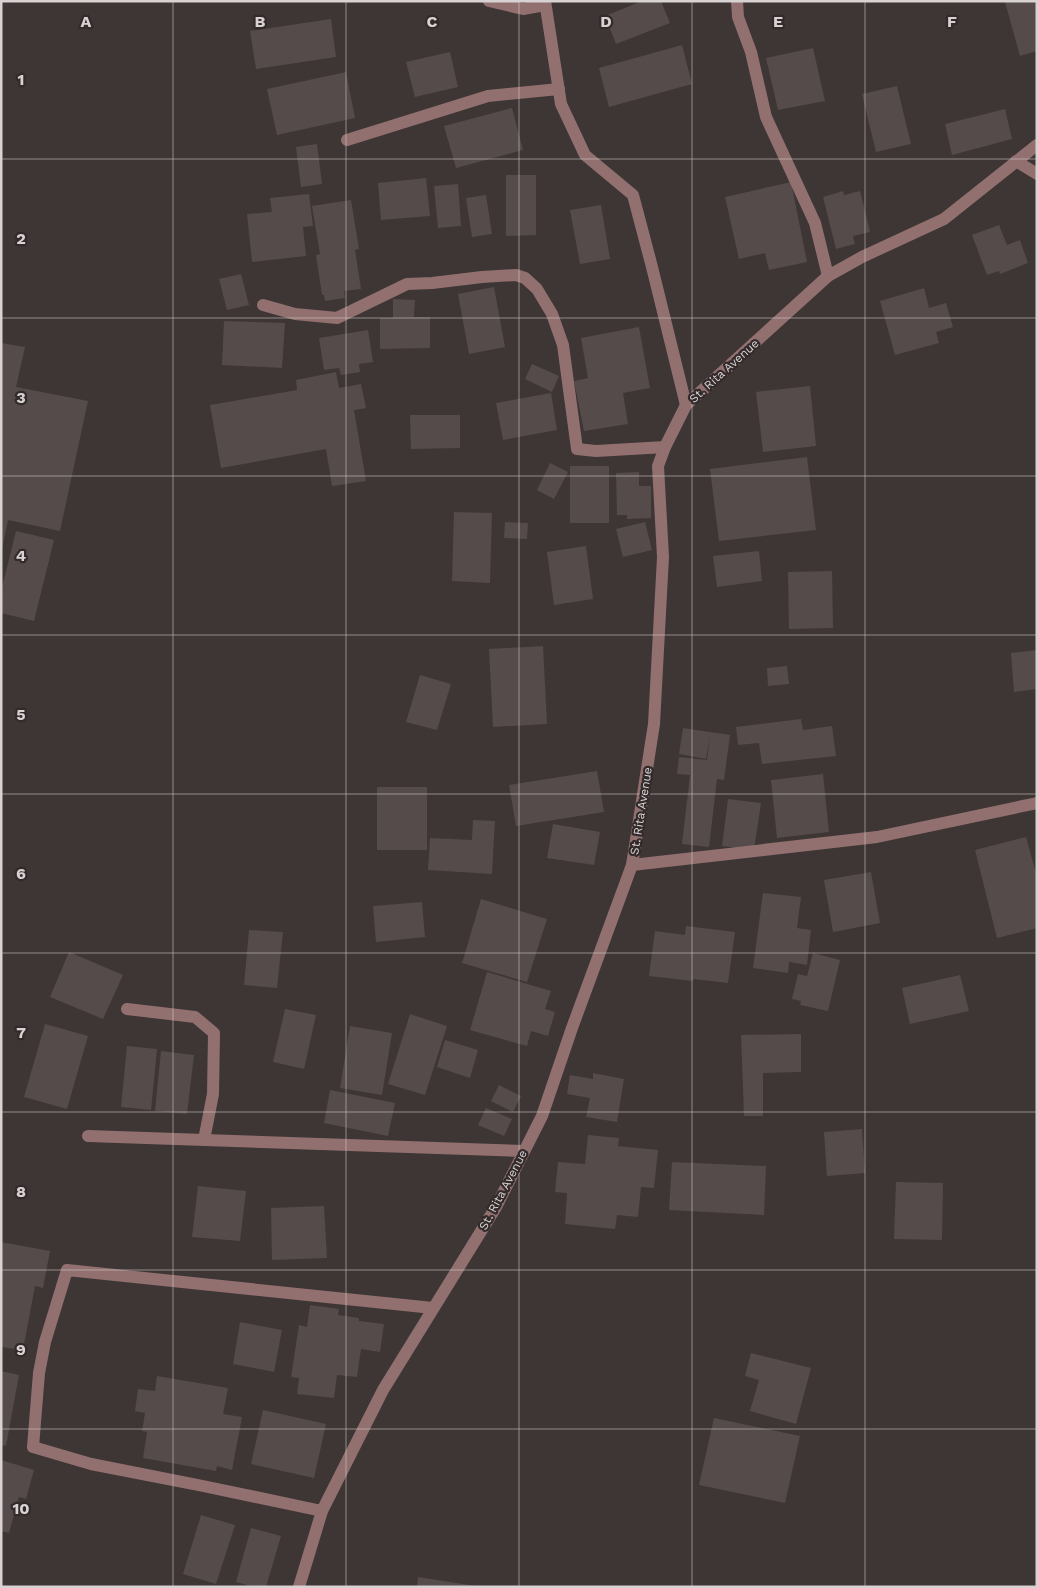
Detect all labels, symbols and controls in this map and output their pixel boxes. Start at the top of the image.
text: A [81,12,92,31]
text: B [255,12,266,31]
text: C [427,12,438,31]
text: D [600,12,612,31]
text: E [773,12,783,31]
text: F [947,12,957,31]
text: 1 [18,70,24,89]
text: 2 [16,229,26,248]
street label: St. Rita Avenue [686,336,762,406]
text: 3 [16,388,26,407]
text: 4 [16,546,26,565]
text: 5 [16,705,26,724]
street label: St. Rita Avenue [627,766,655,856]
text: 6 [16,864,26,883]
text: 7 [16,1023,26,1042]
street label: St. Rita Avenue [476,1147,530,1232]
text: 8 [16,1182,26,1201]
text: 9 [16,1340,26,1359]
text: 10 [12,1499,30,1518]

